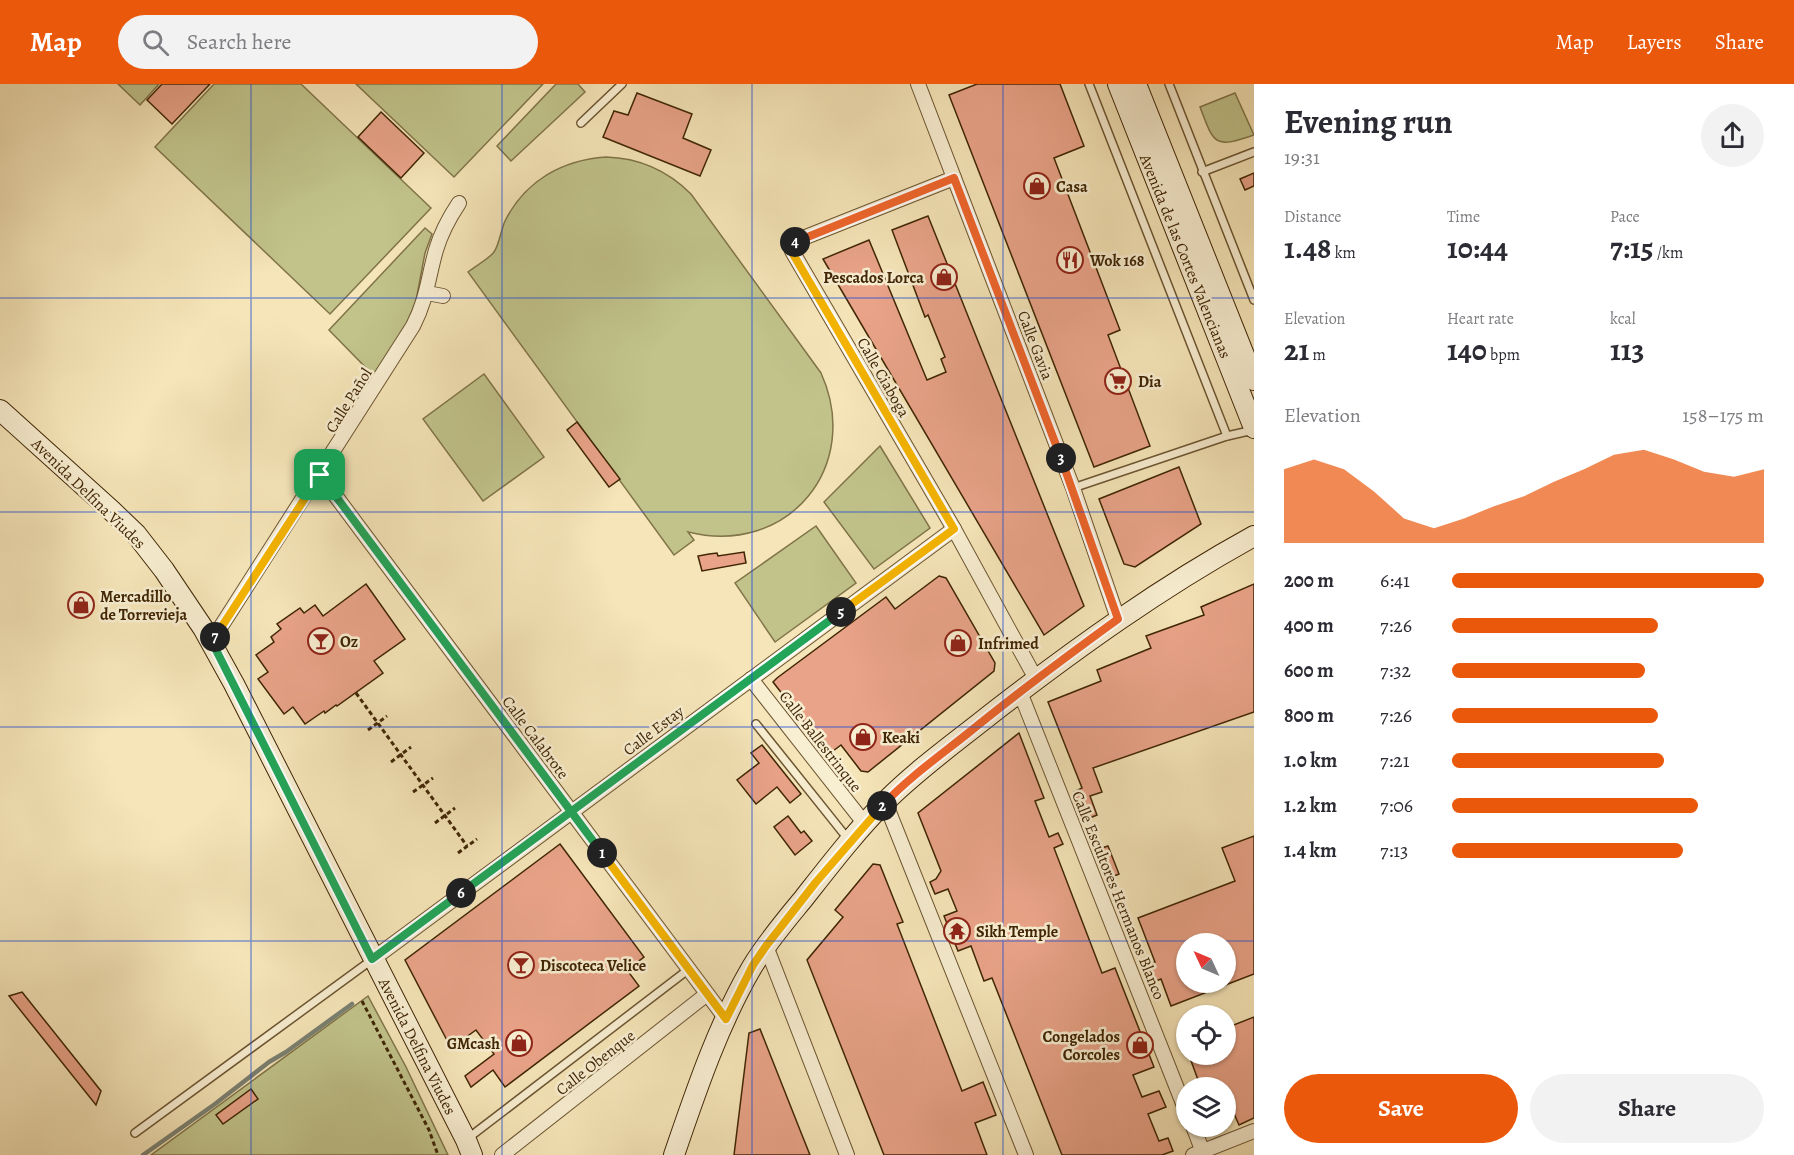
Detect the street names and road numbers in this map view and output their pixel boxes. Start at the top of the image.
street label: Avenida de las Cortes Valencianas [1134,150,1236,362]
street label: Calle Gavia [1012,308,1058,384]
street label: Calle Ciaboga [851,334,915,422]
street label: Calle Pañol [320,364,377,437]
street label: Avenida Delfina Viudes [26,433,150,554]
street label: Calle Ballestrinque [774,686,867,797]
street label: Calle Calabrote [497,691,574,784]
street label: Calle Estay [619,700,689,761]
street label: Calle Escultores Hermanos Blanco [1066,788,1170,1003]
street label: Avenida Delfina Viudes [373,973,461,1119]
street label: Calle Obenque [551,1025,640,1101]

